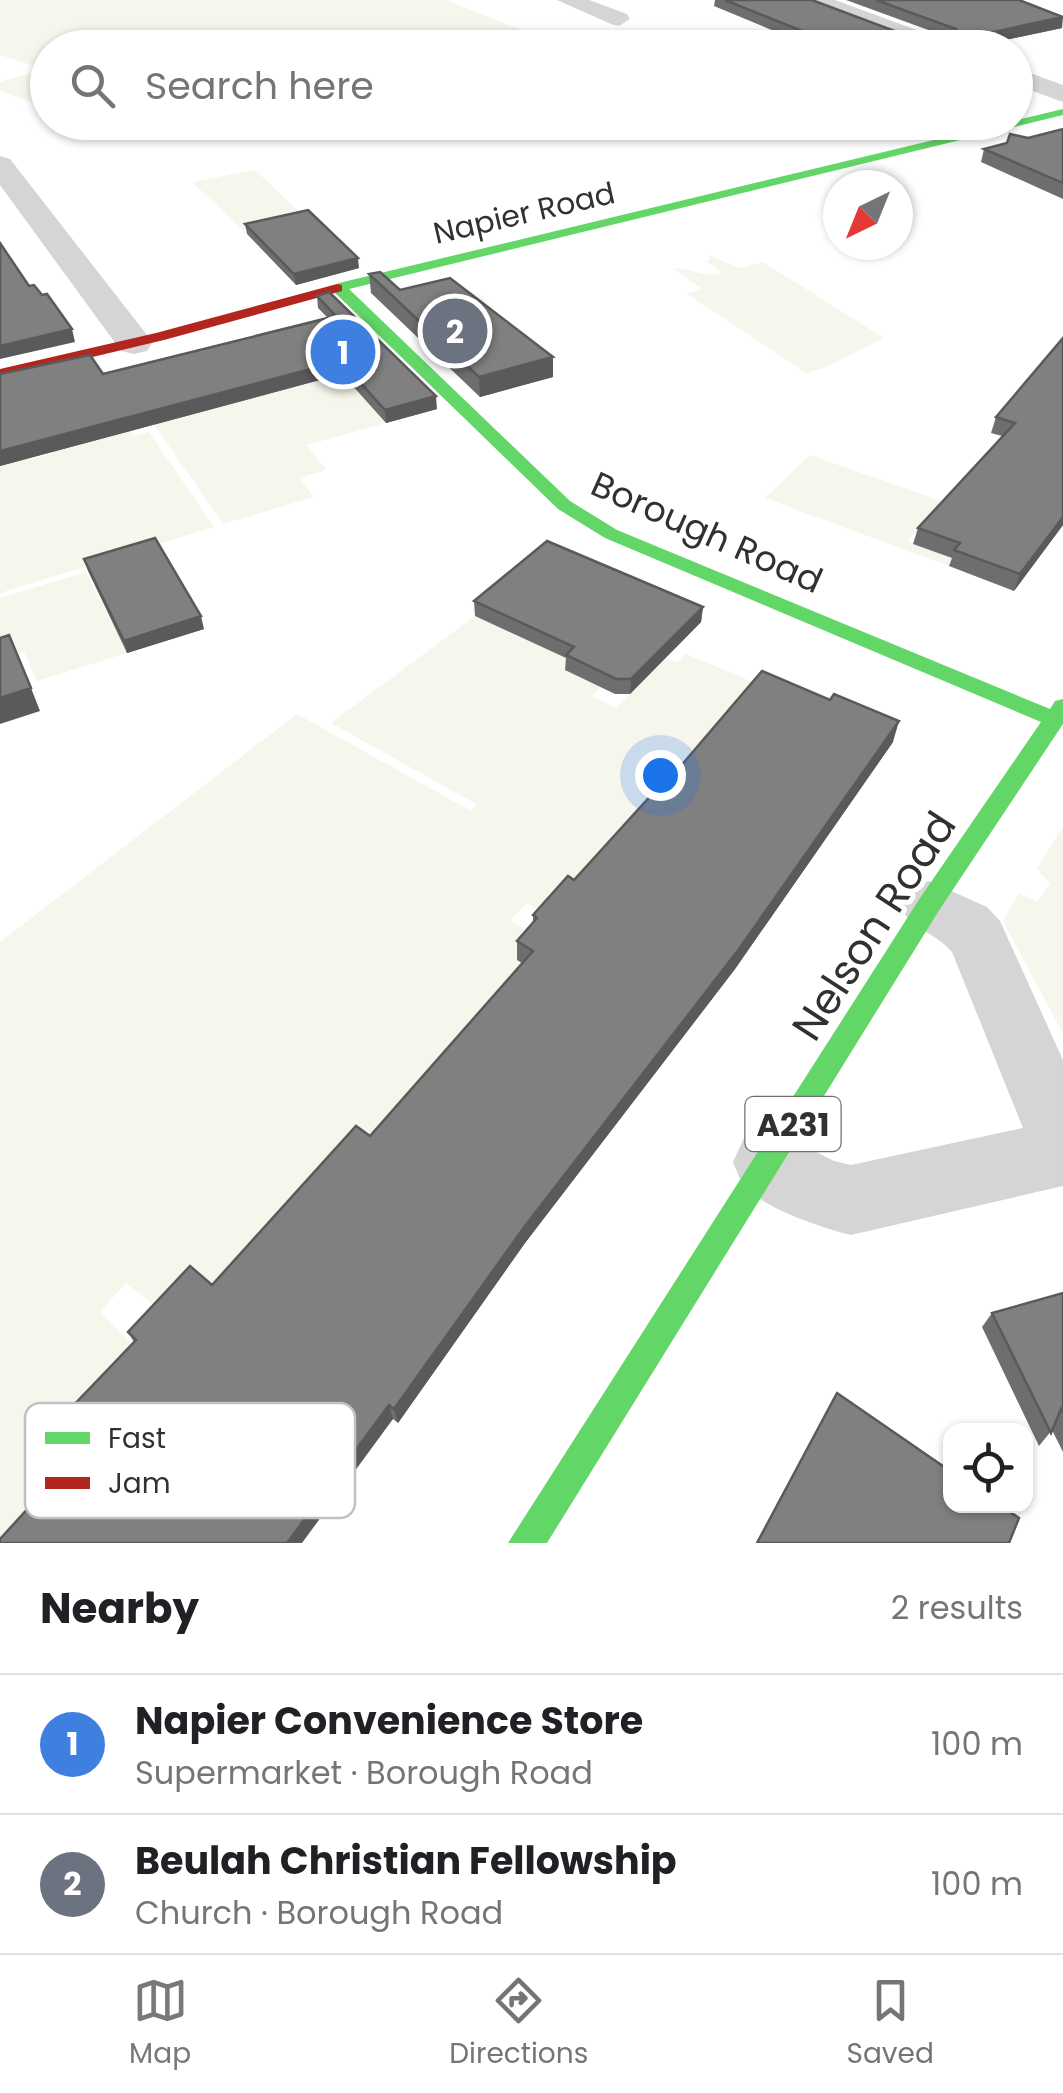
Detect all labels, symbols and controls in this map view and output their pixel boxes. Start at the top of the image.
search box [30,30,1033,140]
icon: search [65,58,120,113]
text: Search here [145,59,374,112]
north arrow [823,170,913,260]
street label: Napier Road [429,171,619,255]
pin: 2 [422,294,488,368]
pin: 1 [310,314,376,390]
street label: Borough Road [584,459,830,605]
your location [635,750,686,801]
street label: Nelson Road [778,800,970,1052]
road number: A231 [746,1097,840,1151]
legend [25,1403,355,1518]
text: Fast [108,1419,166,1458]
map controls [943,1423,1033,1513]
button: locate [943,1423,1033,1513]
text: Jam [108,1464,171,1503]
text: Nearby [40,1579,199,1638]
text: 2 results [891,1585,1023,1630]
text: Napier Convenience Store [135,1694,643,1747]
text: 1 [66,1721,79,1766]
text: 100 m [931,1721,1023,1766]
text: Supermarket · Borough Road [135,1750,593,1795]
text: Beulah Christian Fellowship [135,1834,677,1887]
text: 2 [63,1861,82,1906]
text: 100 m [931,1861,1023,1906]
text: Church · Borough Road [135,1890,503,1935]
tab: Map [129,1973,191,2075]
tab: Directions [449,1973,588,2075]
tab: Saved [847,1973,934,2075]

